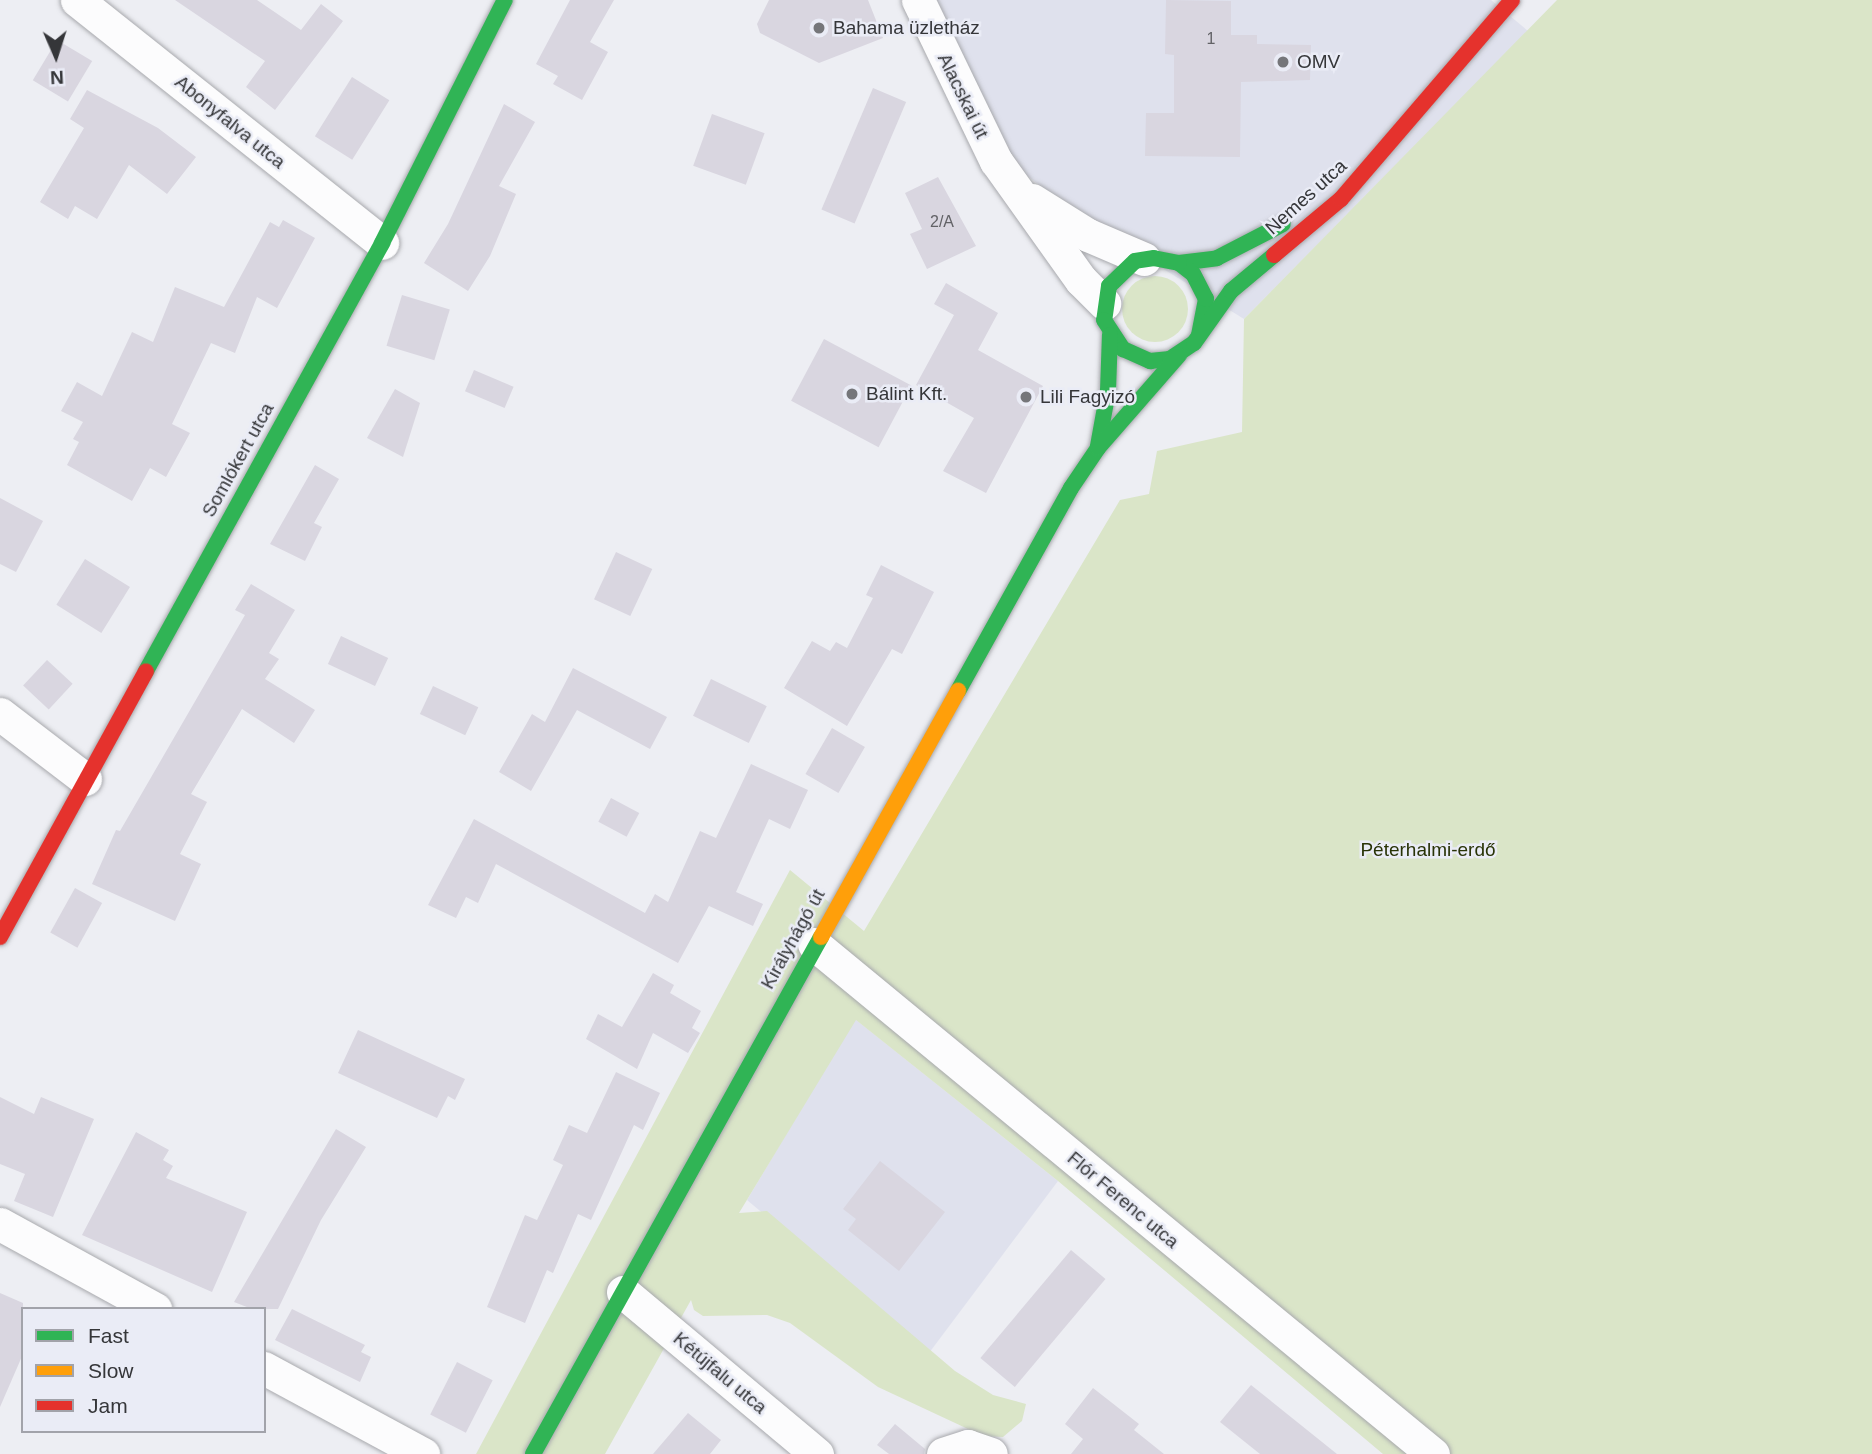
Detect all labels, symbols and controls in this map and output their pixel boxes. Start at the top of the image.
place label: Bahama üzletház [833,17,980,39]
marker: Bahama üzletház [811,20,827,36]
north arrow [21,21,91,91]
house number: 1 [1207,29,1215,49]
street label: Alacskai út [933,50,993,142]
place label: OMV [1297,51,1340,73]
marker: OMV [1275,54,1291,70]
text: N [50,67,65,88]
street label: Abonyfalva utca [170,71,290,173]
street label: Nemes utca [1261,155,1351,239]
house number: 2/A [930,212,954,232]
place label: Bálint Kft. [866,383,947,405]
marker: Bálint Kft. [844,386,860,402]
place label: Lili Fagyizó [1040,386,1135,408]
marker: Lili Fagyizó [1018,389,1034,405]
street label: Somlókert utca [197,399,279,521]
park label: Péterhalmi-erdő [1360,839,1496,861]
street label: Királyhágó út [756,885,830,993]
street label: Flór Ferenc utca [1063,1147,1183,1253]
legend [21,1307,266,1433]
text: Fast [88,1324,129,1347]
street label: Kétújfalu utca [669,1327,771,1419]
text: Slow [88,1359,134,1382]
text: Jam [88,1394,128,1417]

